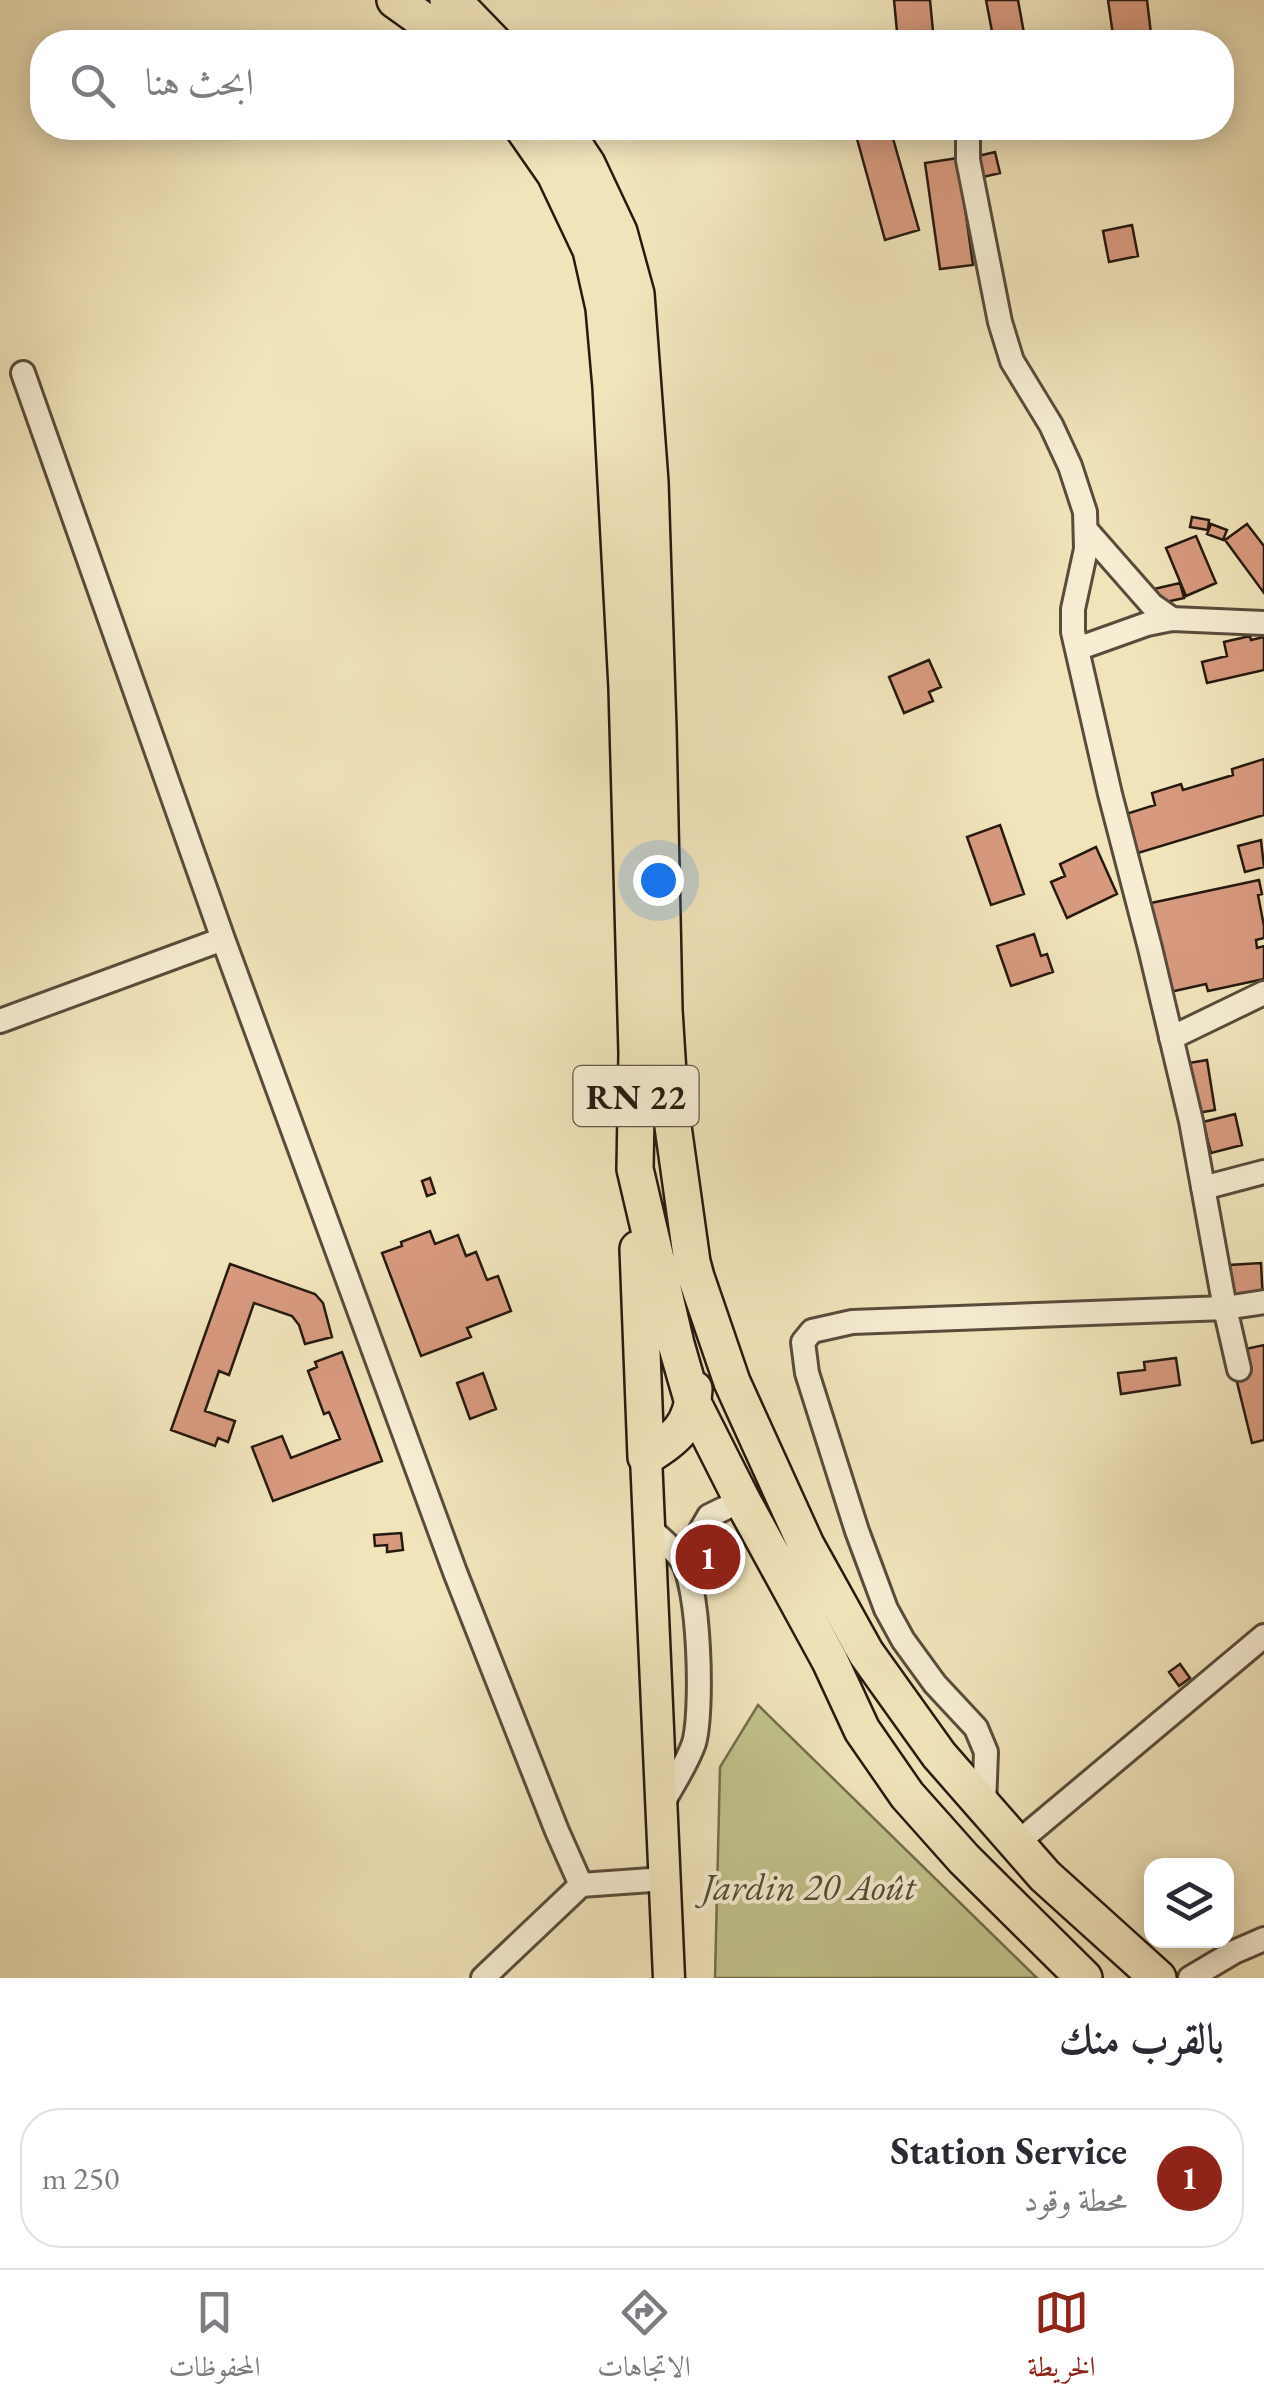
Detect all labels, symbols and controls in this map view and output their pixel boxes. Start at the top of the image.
search box [30,30,1234,140]
text: ابحث هنا [145,57,254,106]
icon: search [65,58,120,113]
your location [633,855,684,906]
road number: RN 22 [574,1066,698,1126]
pin: 1 [676,1520,740,1594]
map controls [1144,1858,1234,1948]
button: layers [1144,1858,1234,1948]
park label: Jardin 20 Août [695,1862,918,1911]
text: بالقرب منك [1059,2011,1224,2066]
text: Station Service [891,2126,1127,2175]
text: 250 m [42,2157,119,2199]
text: 1 [1181,2157,1198,2199]
text: محطة وقود [1024,2179,1127,2221]
tab: المحفوظات [168,2285,261,2394]
tab: الاتجاهات [597,2285,691,2394]
tab: الخريطة [1028,2285,1096,2394]

